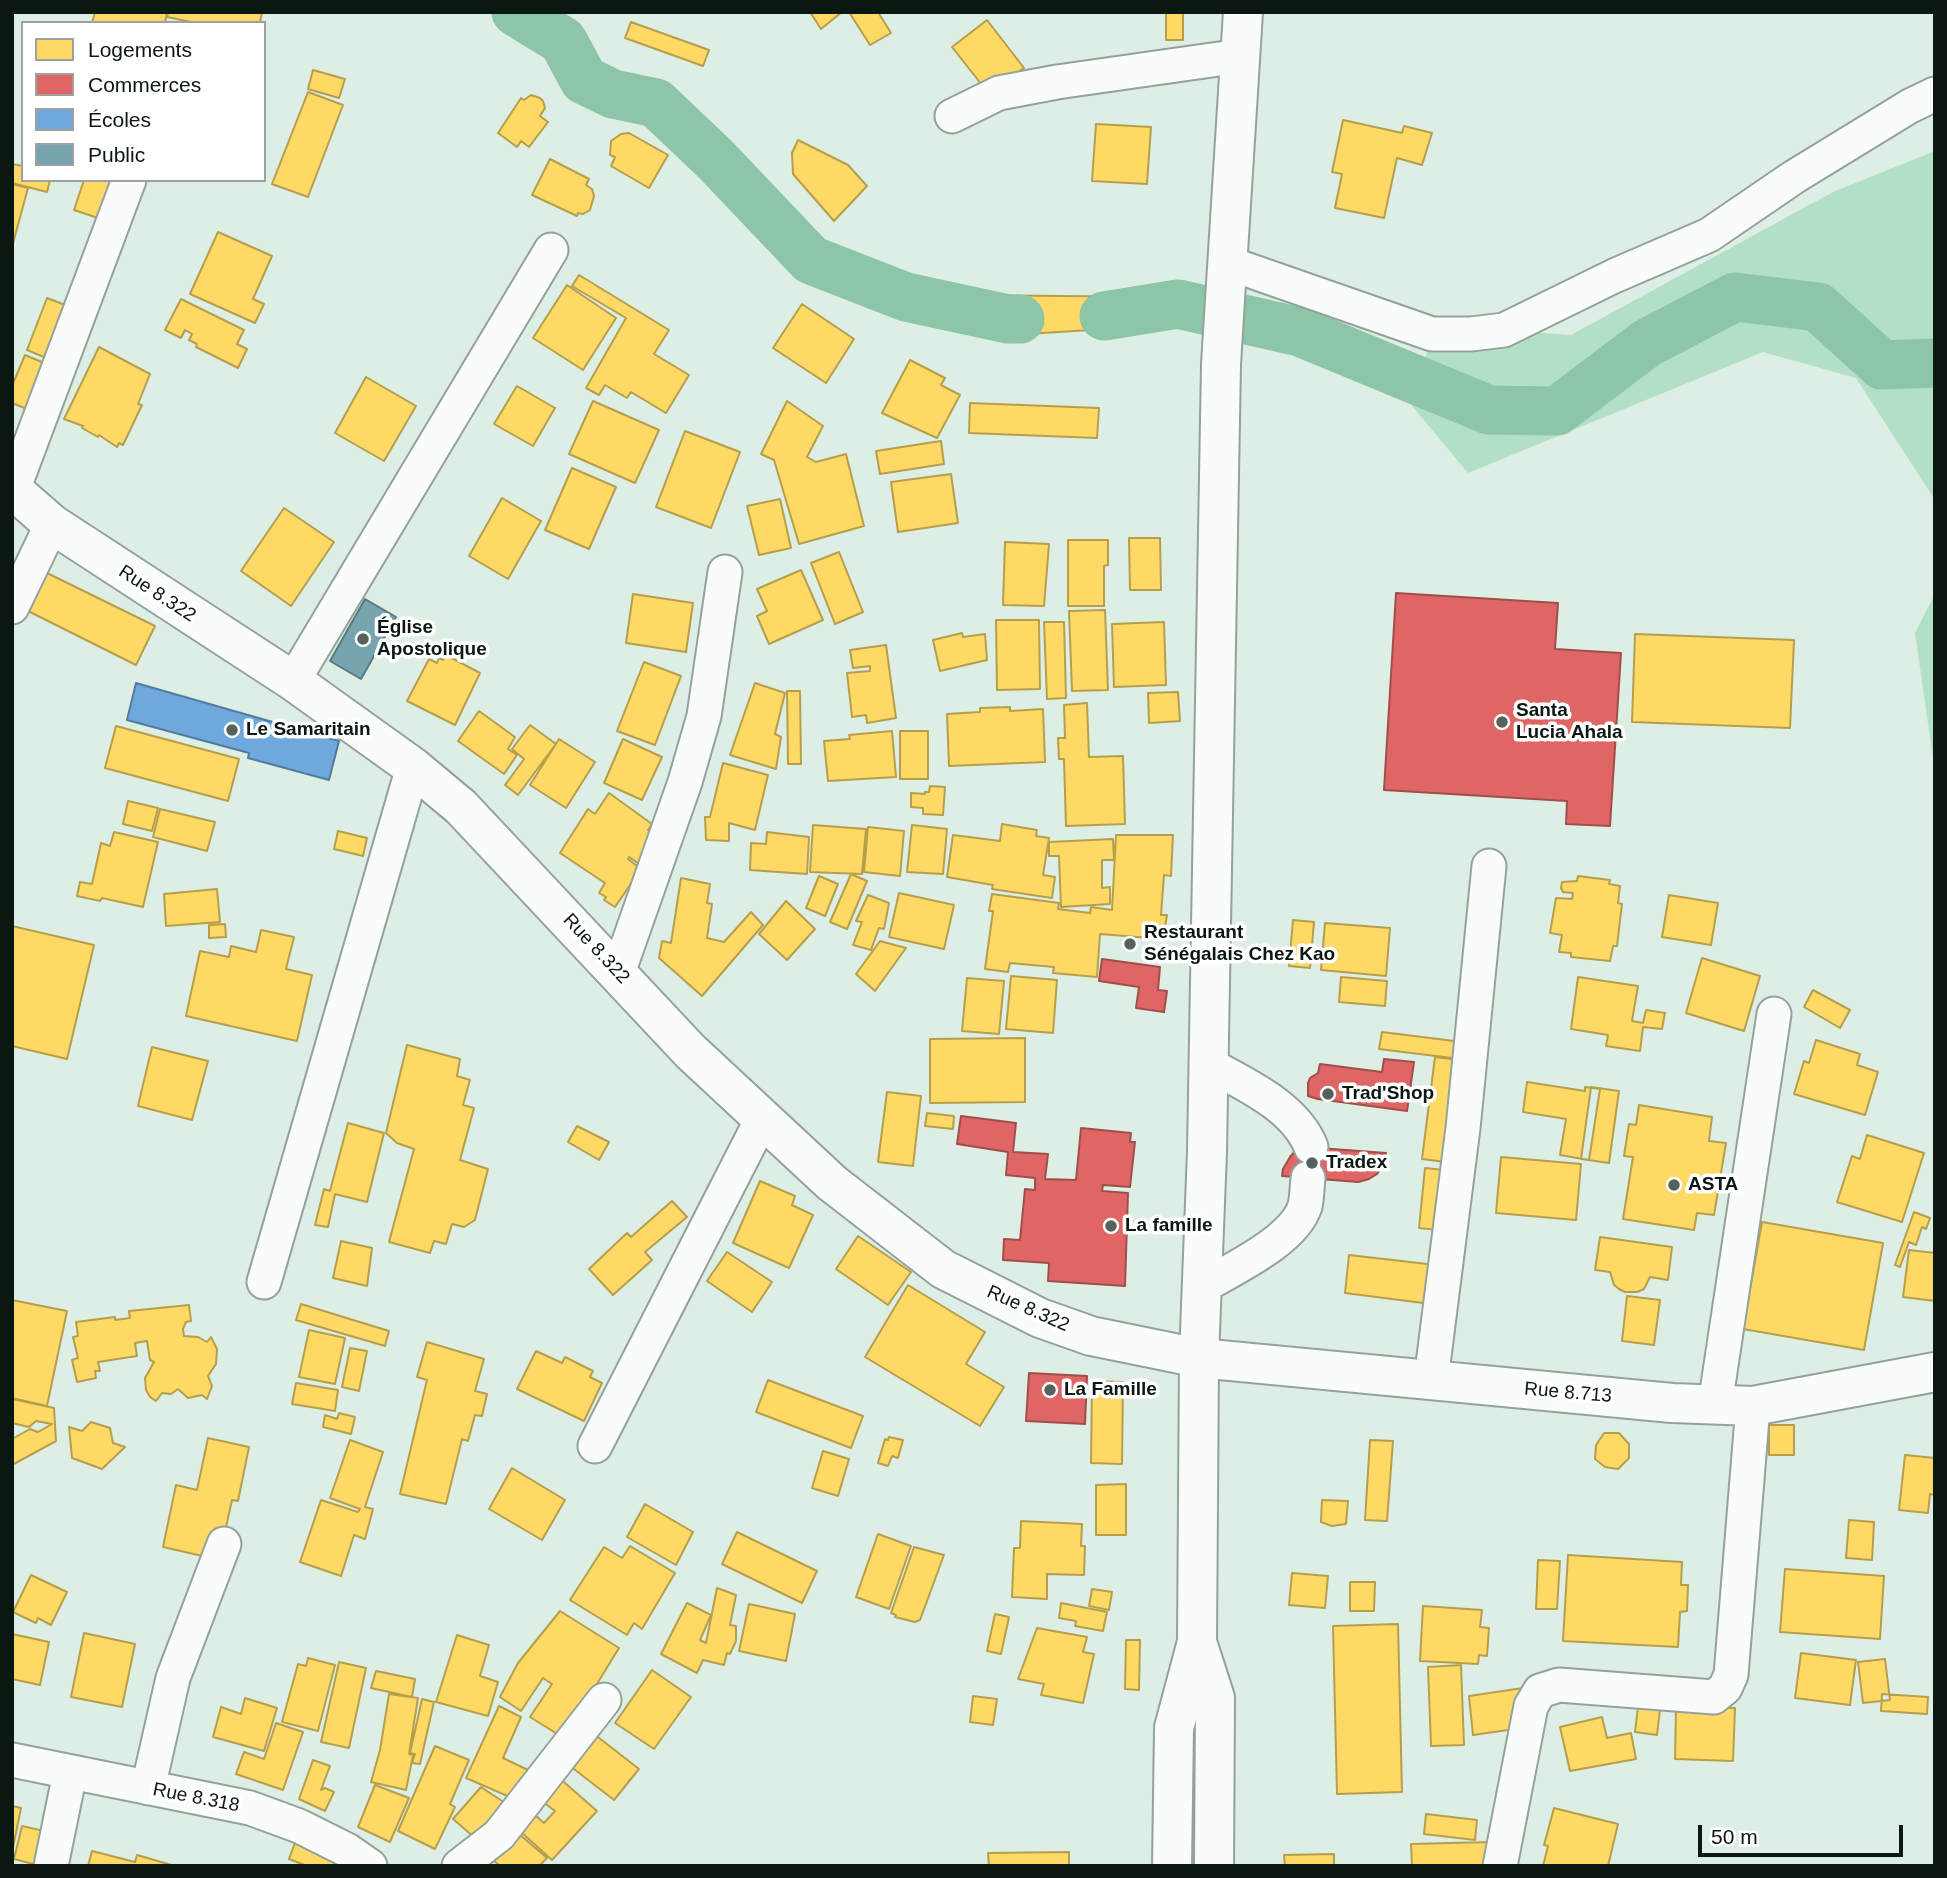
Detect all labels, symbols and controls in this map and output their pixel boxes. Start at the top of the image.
legend [21,21,266,182]
text: Logements [88,38,192,61]
text: Commerces [88,73,201,96]
text: Écoles [88,108,151,131]
text: Public [88,143,145,166]
street label: Rue 8.322 [114,561,200,627]
place label: Église Apostolique [377,617,487,661]
marker: Église Apostolique [355,631,371,647]
place label: Santa Lucia Ahala [1516,700,1623,744]
marker: Santa Lucia Ahala [1494,714,1510,730]
place label: Le Samaritain [246,719,371,741]
marker: Le Samaritain [224,722,240,738]
street label: Rue 8.322 [558,909,634,989]
place label: Restaurant Sénégalais Chez Kao [1144,922,1335,966]
marker: Restaurant Sénégalais Chez Kao [1122,936,1138,952]
place label: Trad'Shop [1342,1083,1434,1105]
marker: Trad'Shop [1320,1086,1336,1102]
place label: Tradex [1326,1152,1387,1174]
marker: Tradex [1304,1155,1320,1171]
place label: ASTA [1688,1174,1738,1196]
marker: ASTA [1666,1177,1682,1193]
place label: La famille [1125,1215,1213,1237]
marker: La famille [1103,1218,1119,1234]
street label: Rue 8.322 [983,1281,1073,1337]
street label: Rue 8.713 [1523,1378,1613,1408]
place label: La Famille [1064,1379,1157,1401]
marker: La Famille [1042,1382,1058,1398]
street label: Rue 8.318 [151,1778,241,1818]
scale bar [1702,1812,1907,1856]
text: 50 m [1711,1825,1758,1848]

